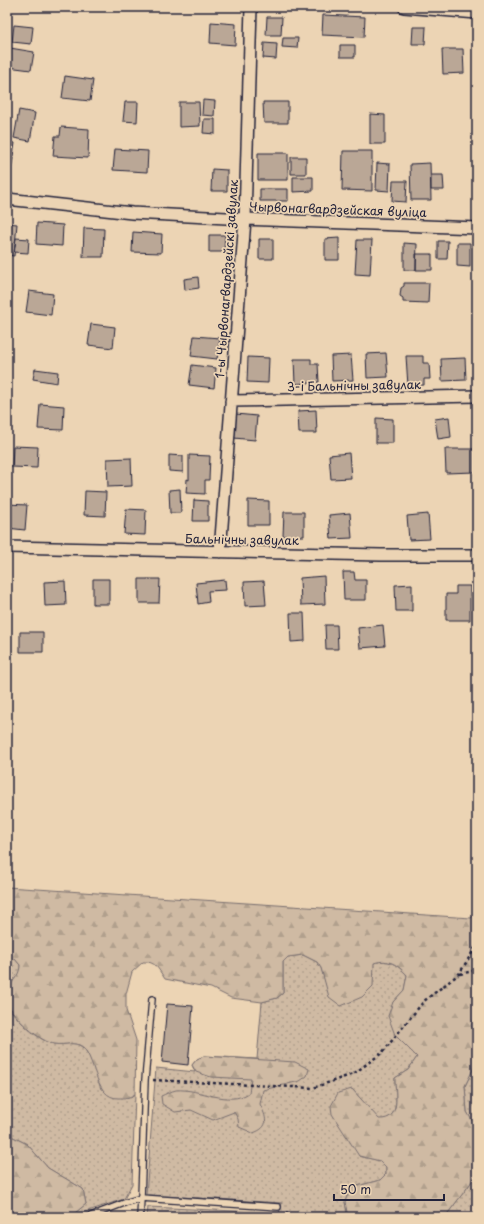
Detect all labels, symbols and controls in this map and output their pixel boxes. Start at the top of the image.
street label: 1-ы Чырвонагвардзейскі завулак [210,178,242,379]
street label: Чырвонагвардзейская вуліца [249,197,428,221]
street label: 3-і Бальнічны завулак [287,375,422,395]
street label: Бальнічны завулак [185,529,300,549]
scale bar [334,1176,444,1202]
text: 50 m [340,1180,371,1198]

